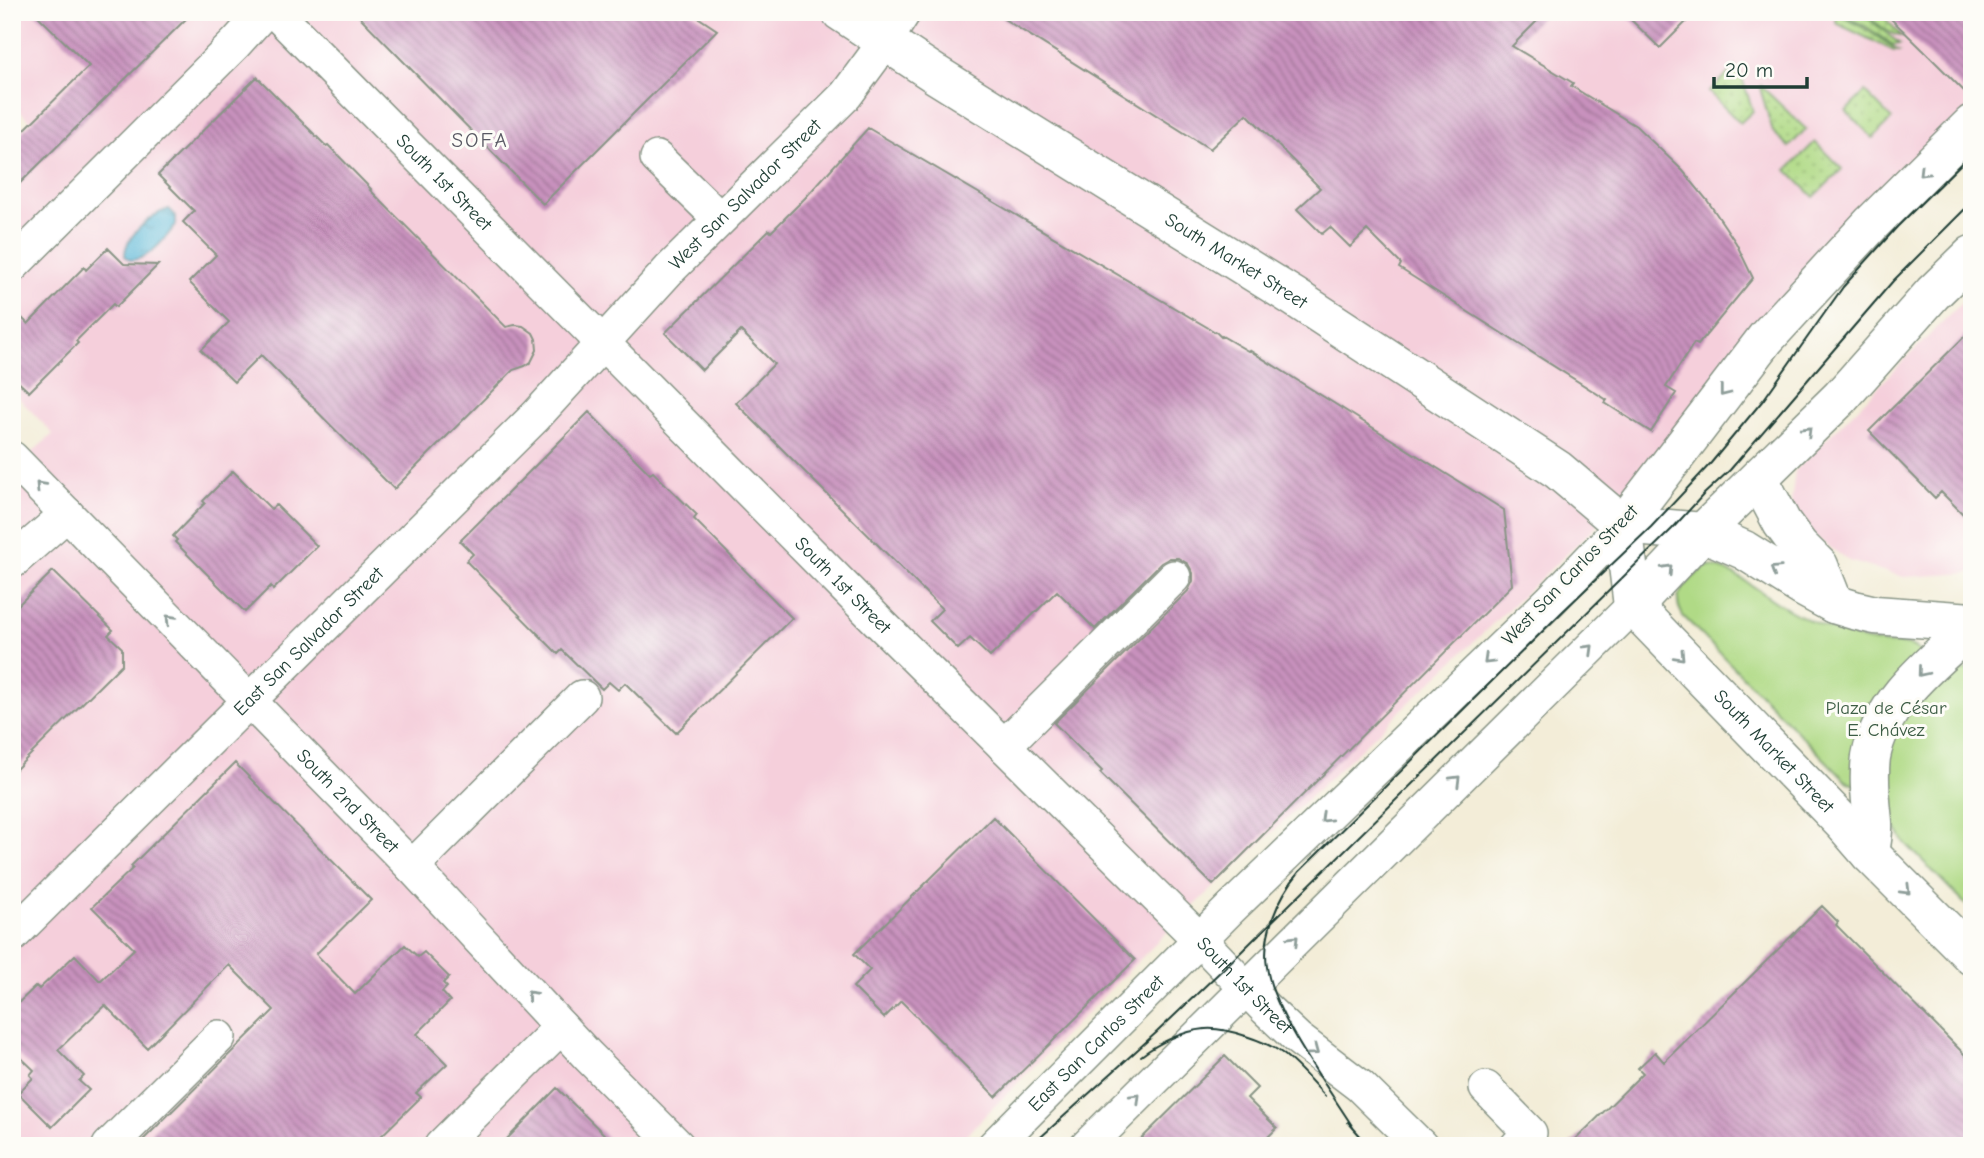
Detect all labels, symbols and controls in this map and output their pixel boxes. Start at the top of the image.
scale bar [1714,46,1807,90]
text: 20 m [1725,58,1773,82]
street label: West San Salvador Street [665,114,826,275]
district label: SOFA [451,128,509,152]
street label: South 1st Street [391,130,497,236]
one-way arrow [1919,164,1931,176]
street label: South Market Street [1161,209,1312,314]
one-way arrow [1720,384,1733,396]
one-way arrow [1799,426,1812,439]
one-way arrow [35,481,48,494]
street label: West San Carlos Street [1497,500,1643,650]
street label: South 1st Street [790,533,896,639]
street label: East San Salvador Street [229,562,388,720]
one-way arrow [1660,564,1673,577]
one-way arrow [1769,565,1782,578]
one-way arrow [166,614,179,627]
one-way arrow [1581,644,1594,657]
one-way arrow [1672,648,1685,661]
one-way arrow [1484,651,1497,664]
one-way arrow [1918,664,1930,677]
street label: South Market Street [1709,685,1839,818]
park label: Plaza de César E. Chávez [1826,697,1947,741]
street label: South 2nd Street [292,745,404,858]
one-way arrow [1447,775,1460,788]
one-way arrow [1320,809,1333,822]
one-way arrow [1897,882,1910,895]
street label: South 1st Street [1192,933,1297,1039]
one-way arrow [1286,936,1298,948]
street label: East San Carlos Street [1024,970,1169,1116]
one-way arrow [526,990,539,1003]
one-way arrow [1306,1043,1319,1056]
one-way arrow [1127,1093,1140,1106]

